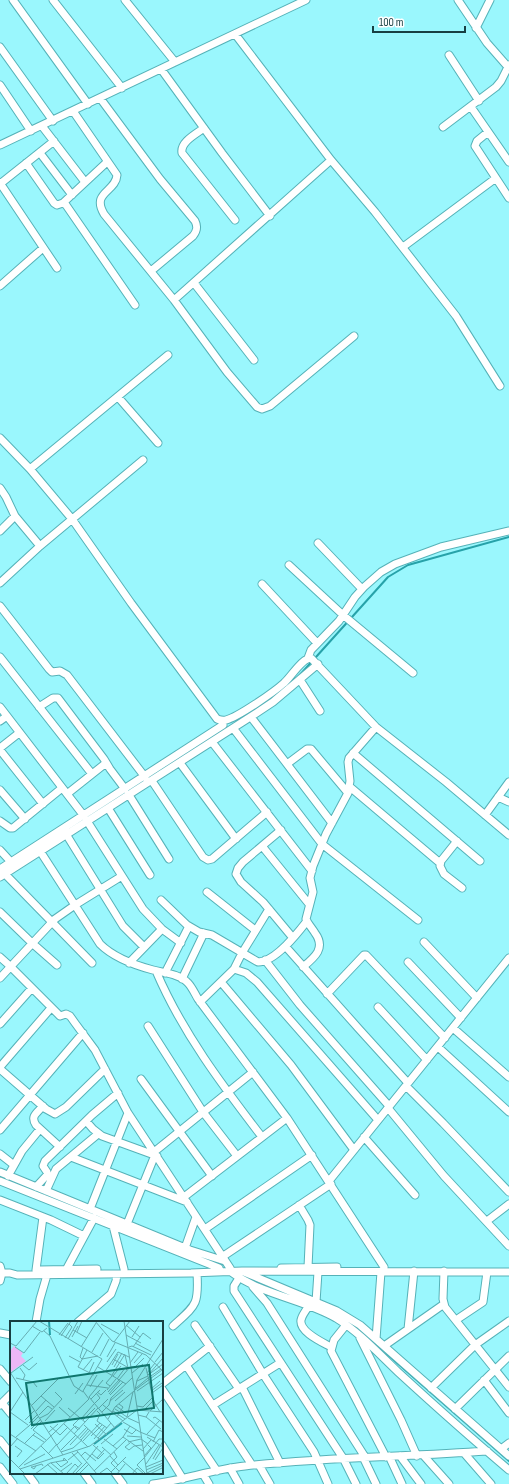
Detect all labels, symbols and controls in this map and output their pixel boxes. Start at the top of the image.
scale bar [373,8,465,34]
text: 100 m [379,15,404,30]
inset map [10,1321,163,1474]

